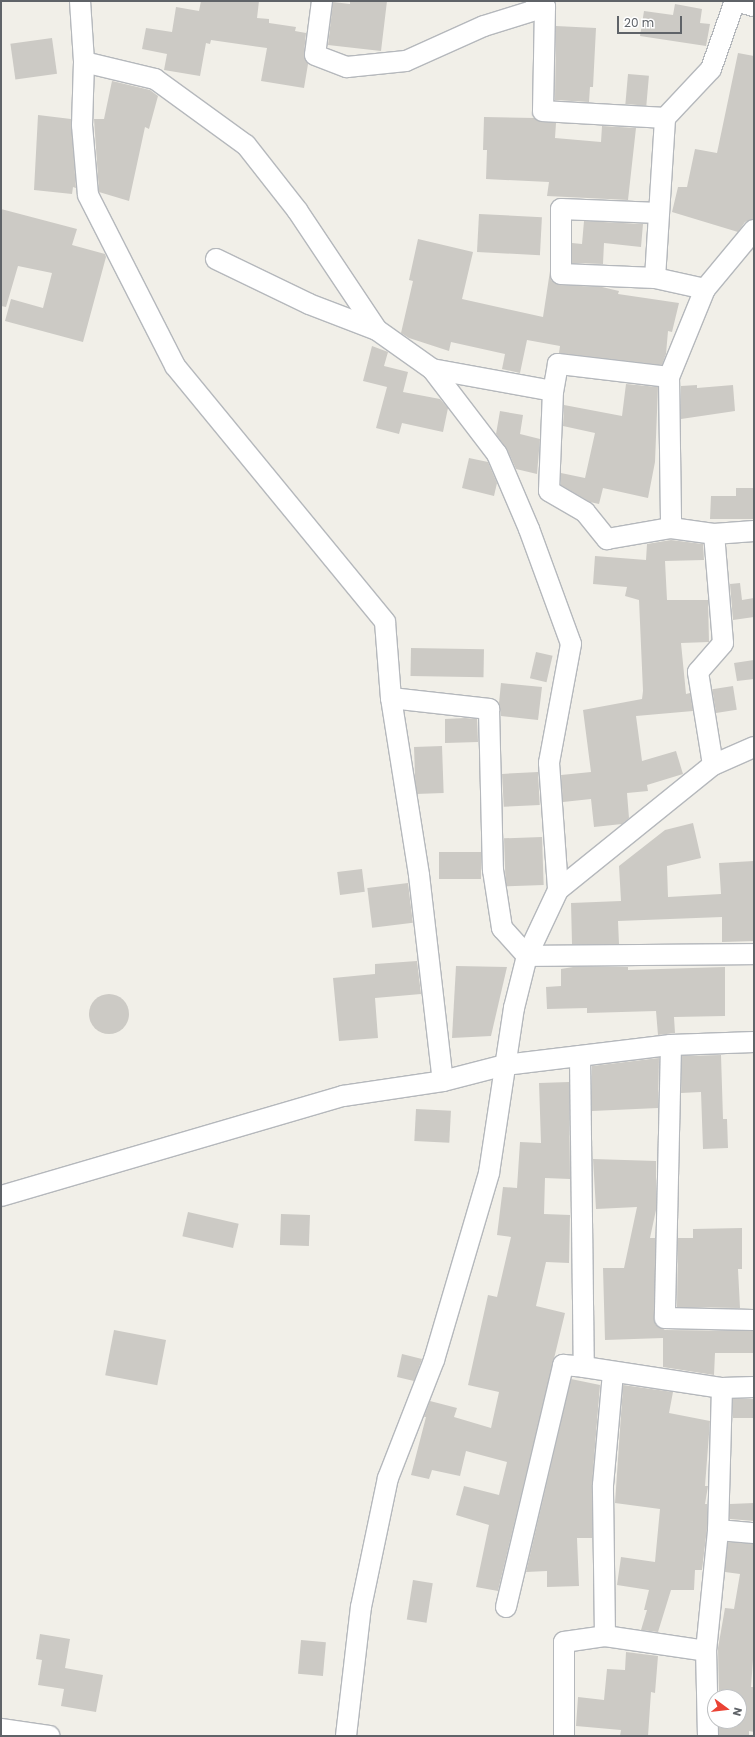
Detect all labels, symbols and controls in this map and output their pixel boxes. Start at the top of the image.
scale bar [619,8,684,34]
text: 20 m [624,14,654,31]
north arrow [707,1689,747,1729]
text: N [729,1706,746,1718]

